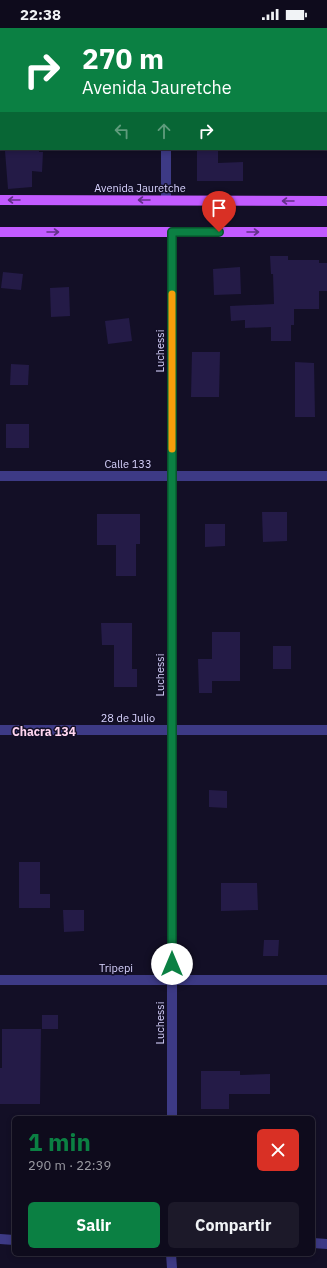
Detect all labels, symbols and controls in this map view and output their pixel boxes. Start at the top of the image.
text: 22:38 [20,5,61,24]
text: 270 m [82,40,164,77]
icon: right [16,44,68,96]
text: Avenida Jauretche [82,76,232,99]
icon: left [111,120,133,142]
icon: ahead [153,120,175,142]
icon: right [195,120,217,142]
street label: Avenida Jauretche [94,181,186,195]
pin [202,191,236,232]
one-way arrow [8,196,21,204]
one-way arrow [138,196,151,204]
icon: arrive [208,197,230,219]
one-way arrow [282,197,295,205]
one-way arrow [46,228,59,236]
one-way arrow [246,228,259,236]
street label: Luchessi [153,330,167,372]
street label: Calle 133 [104,457,152,471]
street label: Luchessi [153,654,167,696]
street label: 28 de Julio [101,711,155,725]
district label: Chacra 134 [12,724,76,739]
position arrow [151,943,193,985]
street label: Tripepi [99,961,133,975]
street label: Luchessi [153,1002,167,1044]
text: 1 min [28,1126,91,1158]
button: close [257,1129,299,1171]
text: 290 m · 22:39 [28,1157,111,1174]
button: Salir [28,1202,160,1248]
button: Compartir [168,1202,299,1248]

